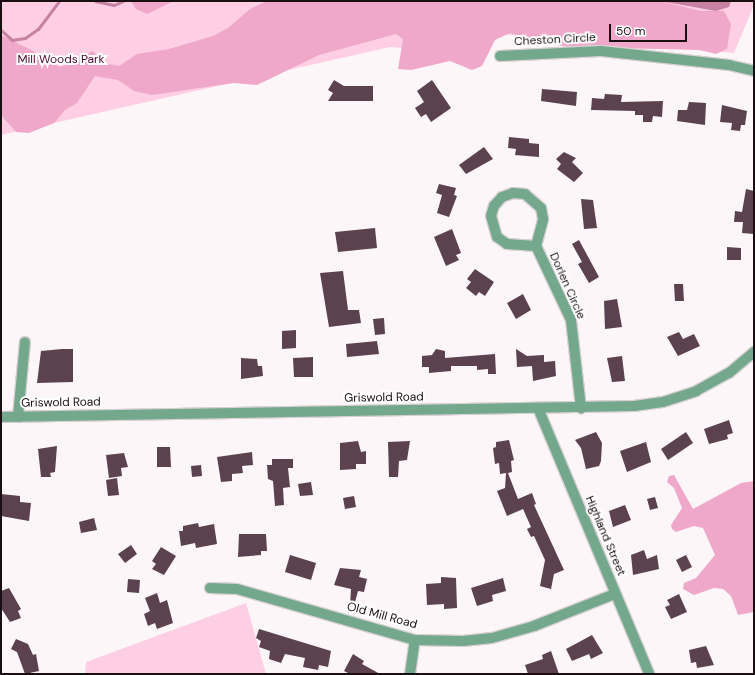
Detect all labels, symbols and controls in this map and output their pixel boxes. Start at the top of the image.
scale bar [611,16,689,42]
text: 50 m [616,23,645,39]
street label: Cheston Circle [514,31,596,49]
park label: Mill Woods Park [17,53,105,67]
street label: Dorlen Circle [546,250,588,322]
street label: Griswold Road [344,390,424,406]
street label: Griswold Road [21,395,101,411]
street label: Highland Street [582,494,628,578]
street label: Old Mill Road [345,600,419,632]

